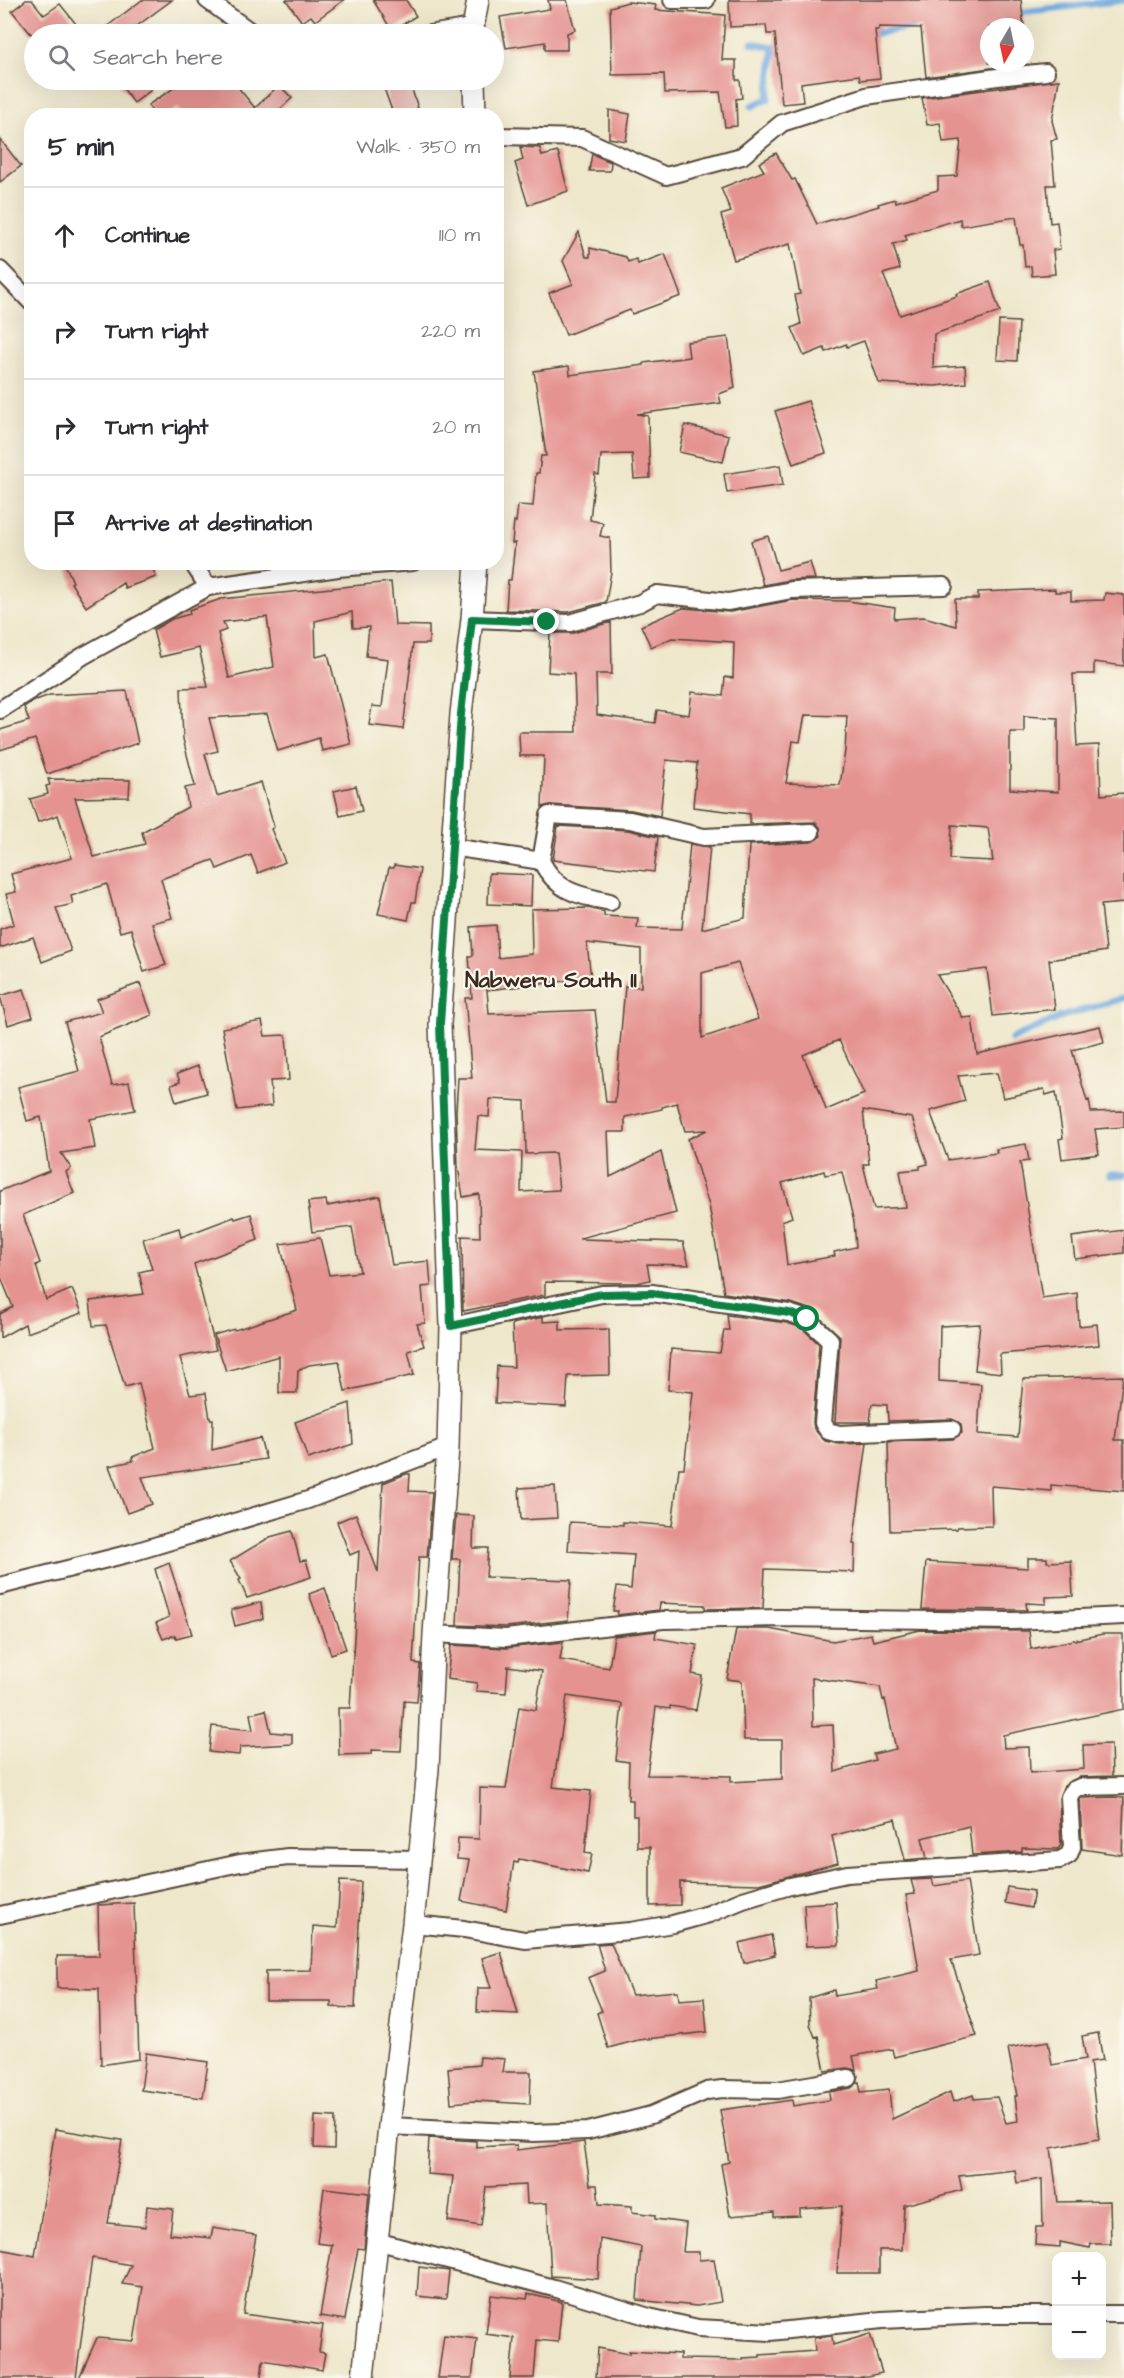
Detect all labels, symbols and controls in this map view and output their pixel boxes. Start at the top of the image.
north arrow [980,18,1034,72]
search box [24,24,504,90]
icon: search [45,41,78,74]
text: Search here [93,42,223,73]
text: 5 min [48,129,114,165]
text: Walk · 350 m [356,133,480,161]
icon: ahead [48,219,81,252]
text: Continue [105,220,190,251]
text: 110 m [439,221,480,249]
icon: right [48,315,81,348]
text: Turn right [105,316,208,347]
text: 220 m [421,317,480,345]
icon: right [48,411,81,444]
text: Turn right [105,412,208,443]
text: 20 m [432,413,480,441]
icon: arrive [48,507,81,540]
text: Arrive at destination [105,508,312,539]
route end [533,608,559,634]
district label: Nabweru South II [465,965,637,996]
route start [793,1305,819,1331]
map controls [1052,2252,1106,2360]
button: + [1052,2252,1106,2306]
button: − [1052,2306,1106,2360]

